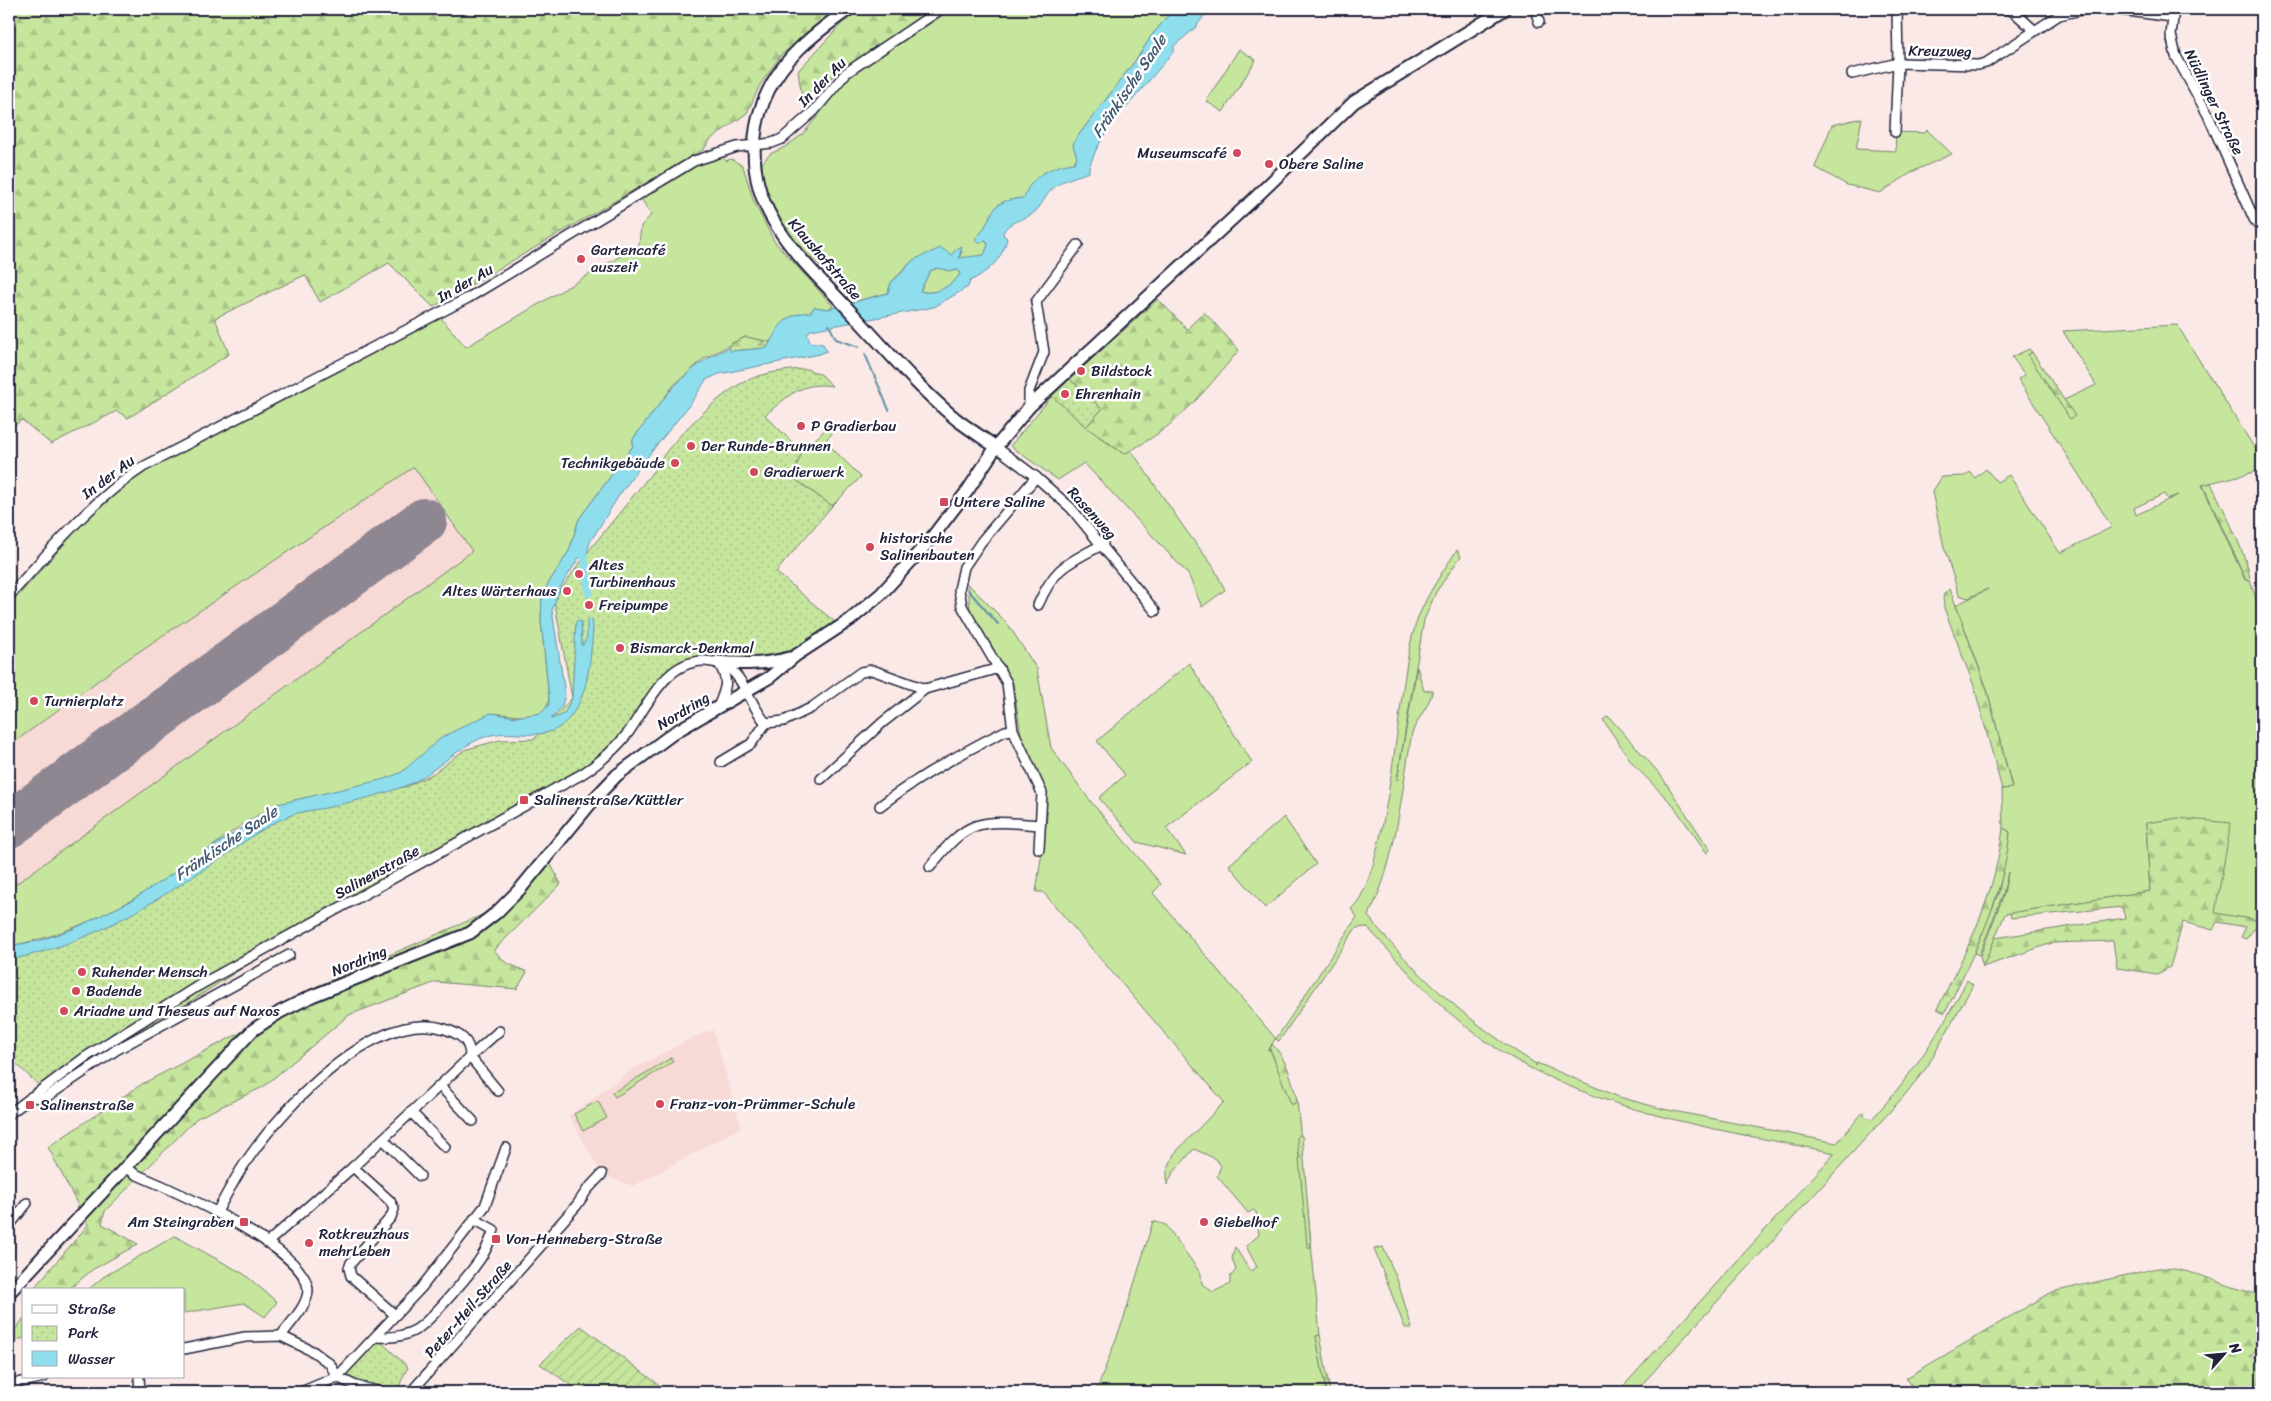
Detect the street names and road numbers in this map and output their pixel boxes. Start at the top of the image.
street label: Kreuzweg [1908,37,1972,65]
street label: Nüdlinger Straße [2177,44,2251,160]
street label: In der Au [791,51,853,114]
street label: Klaushofstraße [782,212,869,306]
street label: In der Au [431,256,498,310]
street label: In der Au [75,448,140,506]
street label: Rasenweg [1061,480,1124,546]
street label: Nordring [651,685,715,737]
street label: Salinenstraße [330,838,425,906]
street label: Nordring [327,938,391,984]
street label: Peter-Heil-Straße [418,1254,518,1364]

